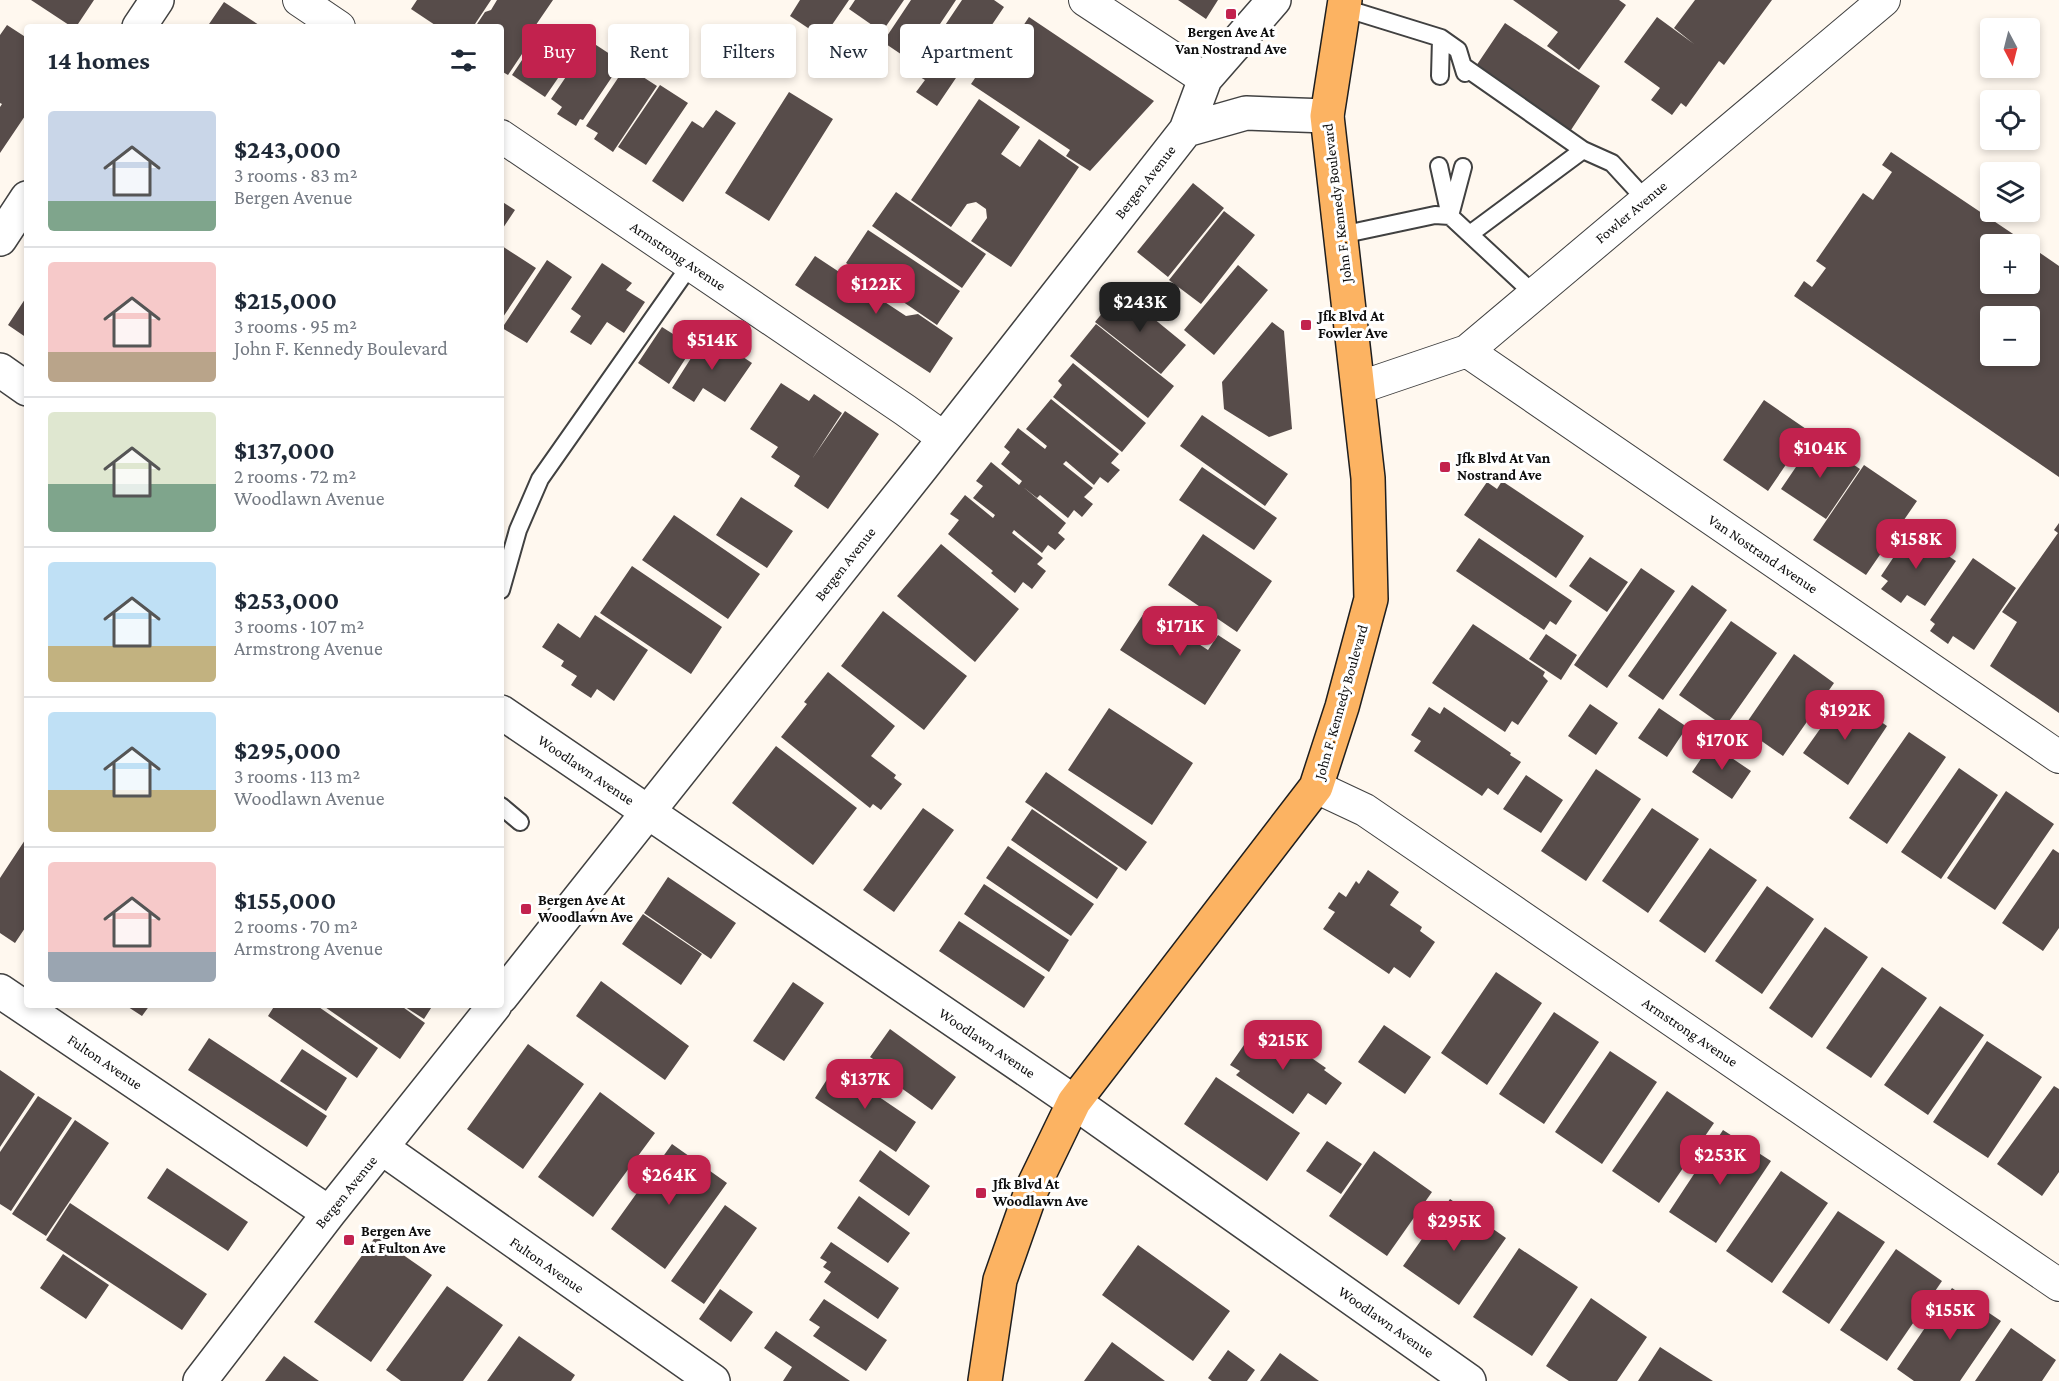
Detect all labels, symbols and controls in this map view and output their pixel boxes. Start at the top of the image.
marker: Bergen Ave At Van Nostrand Ave [1224,7,1238,21]
north arrow [1980,18,2040,78]
map controls [1980,18,2040,366]
chip: Buy [522,24,596,78]
chip: Rent [608,24,689,78]
chip: Filters [701,24,796,78]
chip: New [808,24,888,78]
chip: Apartment [900,24,1034,78]
place label: Bergen Ave At Van Nostrand Ave [1174,24,1287,57]
icon: filters [447,44,480,77]
text: 14 homes [48,46,150,75]
button: locate [1980,90,2040,150]
street label: John F. Kennedy Boulevard [1319,122,1356,286]
icon: home [96,135,168,207]
text: $243,000 [234,135,341,164]
street label: Bergen Avenue [1111,142,1180,222]
button: layers [1980,162,2040,222]
text: 3 rooms · 83 m² [234,164,357,186]
street label: Fowler Avenue [1592,177,1670,247]
text: Bergen Avenue [234,186,352,208]
street label: Armstrong Avenue [627,218,729,295]
button: + [1980,234,2040,294]
pin: $122K [834,264,918,315]
text: $122K [851,272,901,294]
pin: $243K [1098,282,1182,333]
icon: home [96,286,168,358]
text: $215,000 [234,286,337,315]
text: $243K [1113,290,1167,312]
button: − [1980,306,2040,366]
place label: Jfk Blvd At Fowler Ave [1316,308,1388,341]
text: 3 rooms · 95 m² [234,315,357,337]
marker: Jfk Blvd At Fowler Ave [1299,318,1313,332]
pin: $514K [670,320,754,371]
text: $514K [687,328,737,350]
text: John F. Kennedy Boulevard [234,337,448,359]
pin: $104K [1778,428,1862,479]
icon: home [96,436,168,508]
text: $137,000 [234,436,335,465]
text: $104K [1793,436,1847,458]
place label: Jfk Blvd At Van Nostrand Ave [1455,450,1551,483]
marker: Jfk Blvd At Van Nostrand Ave [1438,460,1452,474]
text: 2 rooms · 72 m² [234,465,356,487]
text: Woodlawn Avenue [234,487,384,509]
street label: Van Nostrand Avenue [1705,511,1821,597]
pin: $158K [1874,519,1958,570]
street label: Bergen Avenue [811,524,880,604]
text: $158K [1890,527,1942,549]
icon: home [96,586,168,658]
text: $253,000 [234,586,339,615]
pin: $171K [1138,606,1222,657]
text: $171K [1156,614,1204,636]
text: 3 rooms · 107 m² [234,615,364,637]
street label: John F. Kennedy Boulevard [1311,623,1372,783]
text: Armstrong Avenue [234,637,383,659]
pin: $192K [1803,690,1887,741]
text: $192K [1819,698,1871,720]
pin: $170K [1680,720,1764,771]
text: $170K [1696,728,1748,750]
street label: Woodlawn Avenue [535,732,638,808]
icon: home [96,736,168,808]
text: $295,000 [234,736,341,765]
text: 3 rooms · 113 m² [234,765,360,787]
text: Woodlawn Avenue [234,787,384,809]
icon: home [96,886,168,958]
text: $155,000 [234,886,336,915]
place label: Bergen Ave At Woodlawn Ave [537,892,633,925]
marker: Bergen Ave At Woodlawn Ave [519,902,533,916]
text: 2 rooms · 70 m² [234,915,358,937]
text: Armstrong Avenue [234,937,383,959]
street label: Armstrong Avenue [1639,994,1741,1071]
street label: Woodlawn Avenue [936,1005,1039,1081]
pin: $215K [1241,1020,1325,1071]
text: $215K [1258,1028,1308,1050]
street label: Fulton Avenue [65,1031,146,1093]
pin: $137K [823,1059,907,1110]
text: $137K [840,1067,890,1089]
pin: $253K [1678,1135,1762,1186]
text: $253K [1694,1143,1746,1165]
street label: Bergen Avenue [312,1152,381,1232]
pin: $264K [627,1155,711,1206]
text: $264K [642,1163,696,1185]
place label: Jfk Blvd At Woodlawn Ave [991,1176,1088,1209]
marker: Jfk Blvd At Woodlawn Ave [974,1186,988,1200]
pin: $295K [1412,1201,1496,1252]
text: $295K [1427,1209,1481,1231]
place label: Bergen Ave At Fulton Ave [360,1223,446,1256]
marker: Bergen Ave At Fulton Ave [342,1233,356,1247]
street label: Fulton Avenue [507,1234,587,1297]
street label: Woodlawn Avenue [1335,1283,1437,1361]
pin: $155K [1908,1290,1992,1341]
text: $155K [1925,1298,1975,1320]

